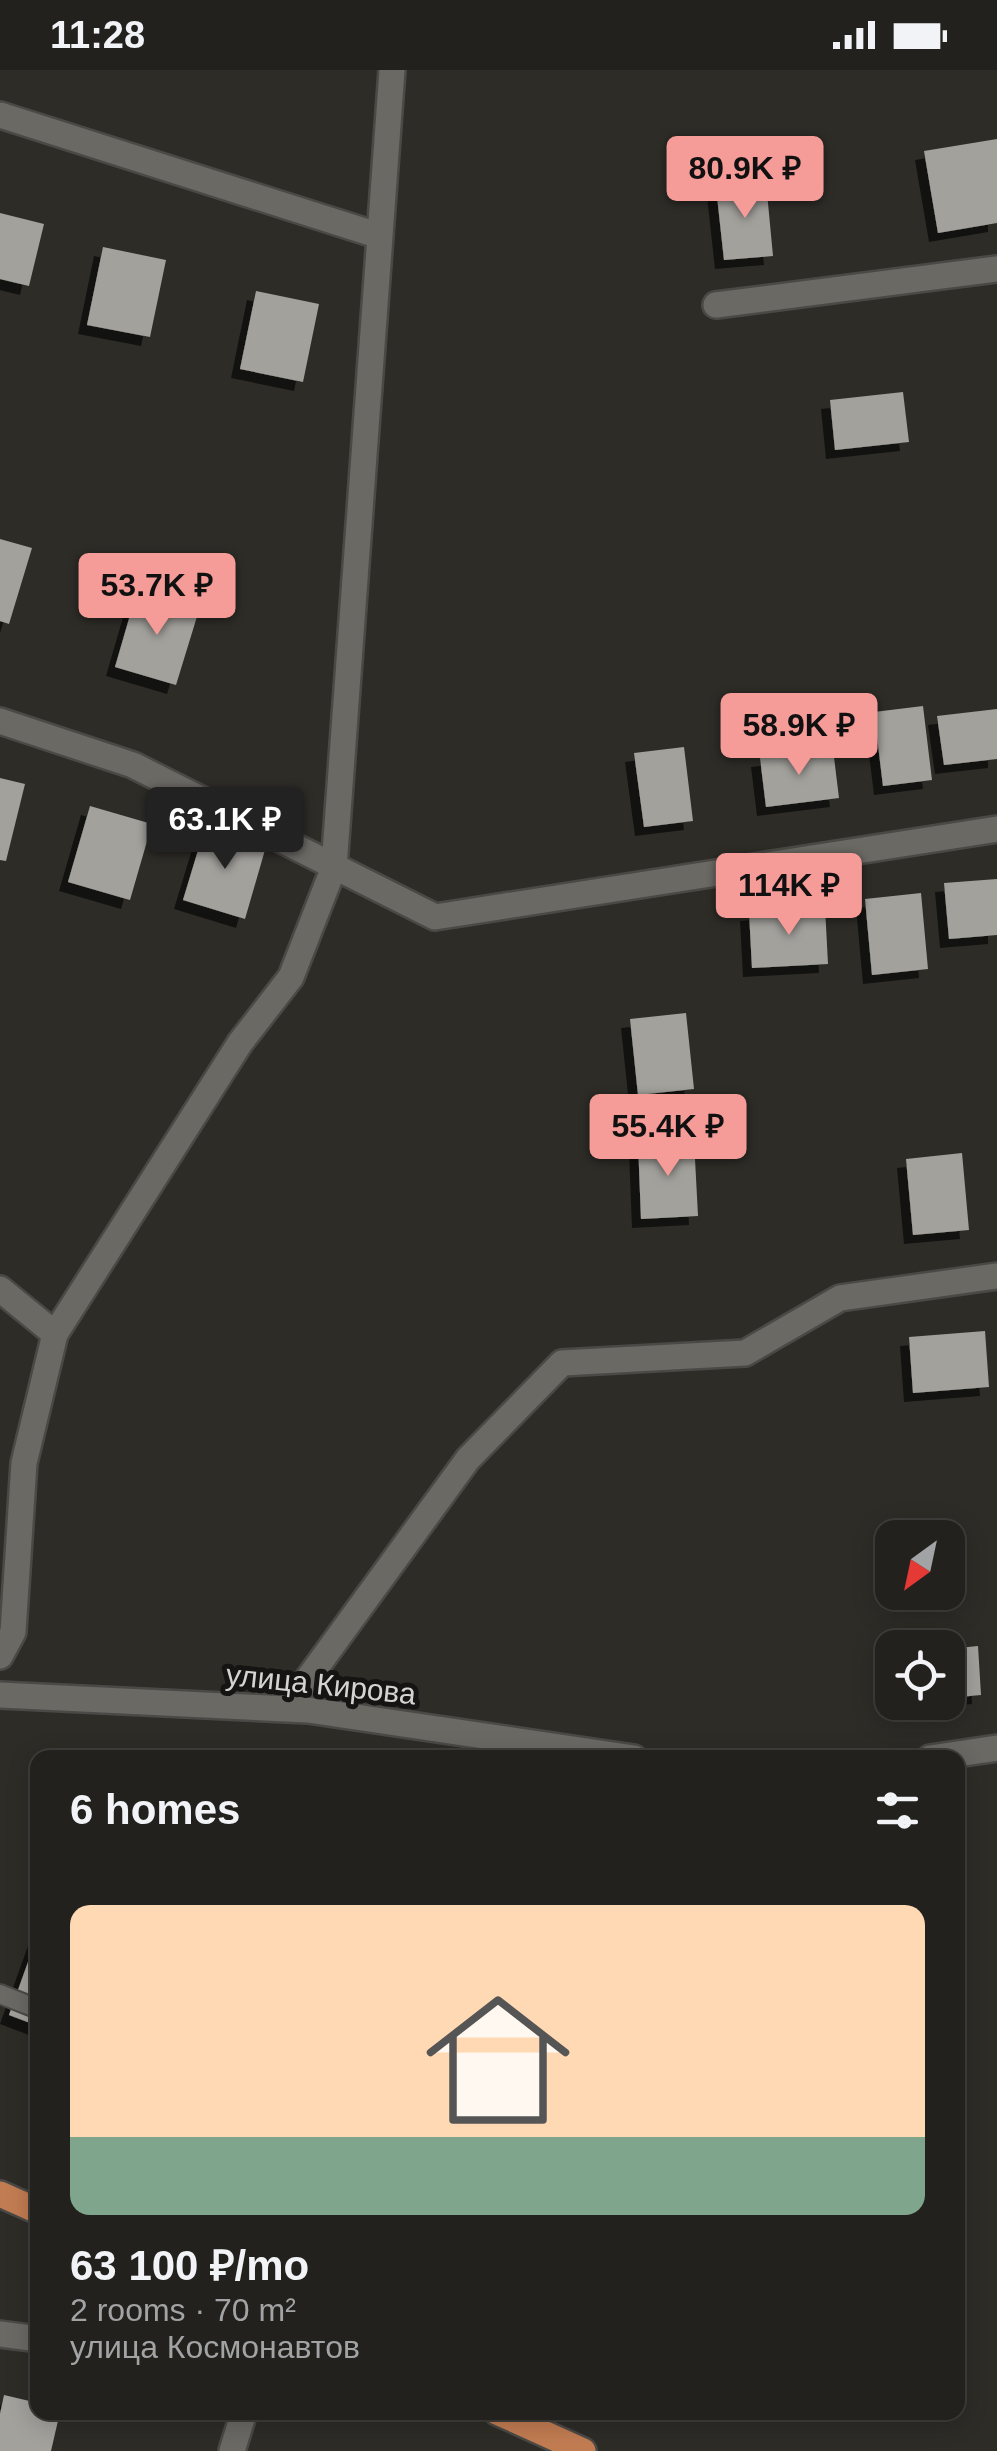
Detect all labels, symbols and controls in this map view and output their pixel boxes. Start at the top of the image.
text: 11:28 [50,14,145,56]
pin: 80.9K ₽ [653,136,837,221]
text: 80.9K ₽ [689,150,801,186]
pin: 53.7K ₽ [65,553,249,638]
text: 53.7K ₽ [101,567,213,603]
pin: 58.9K ₽ [707,693,891,778]
text: 58.9K ₽ [743,707,855,743]
pin: 63.1K ₽ [133,787,317,872]
text: 63.1K ₽ [169,801,281,837]
pin: 114K ₽ [708,853,870,938]
text: 114K ₽ [738,867,840,903]
pin: 55.4K ₽ [576,1094,760,1179]
text: 55.4K ₽ [612,1108,724,1144]
north arrow [875,1520,965,1610]
map controls [875,1520,965,1720]
button: locate [875,1630,965,1720]
street label: улица Кирова [224,1658,418,1710]
icon: filters [870,1783,925,1838]
text: 6 homes [70,1786,240,1833]
icon: home [408,1970,588,2150]
text: 63 100 ₽/mo [70,2242,309,2289]
text: 2 rooms · 70 m² [70,2292,296,2328]
text: улица Космонавтов [70,2329,360,2365]

